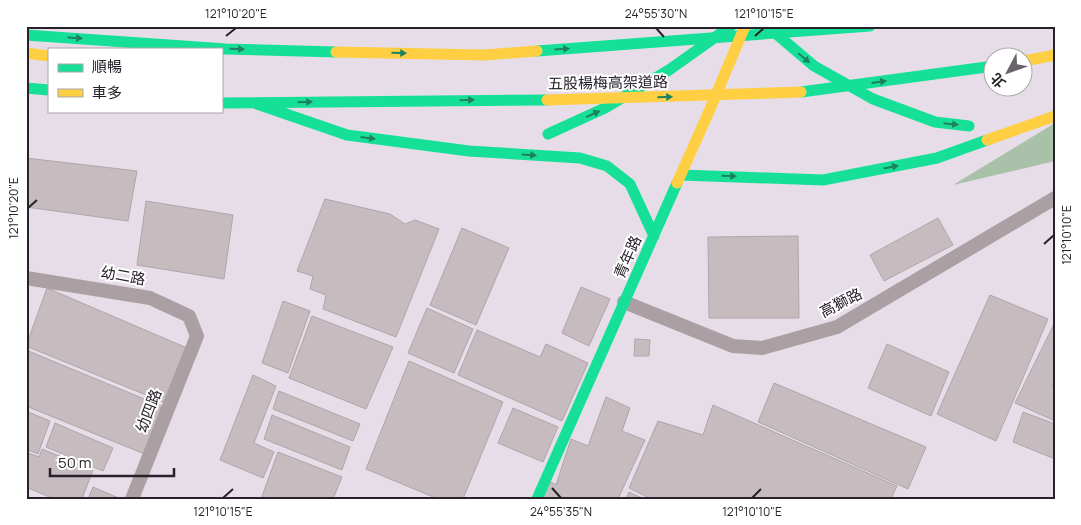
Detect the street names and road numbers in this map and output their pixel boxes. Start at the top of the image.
street label: 五股楊梅高架道路 [548,71,668,94]
street label: 青年路 [609,232,646,282]
street label: 幼二路 [99,261,147,290]
street label: 高獅路 [816,283,866,322]
street label: 幼四路 [131,386,166,436]

